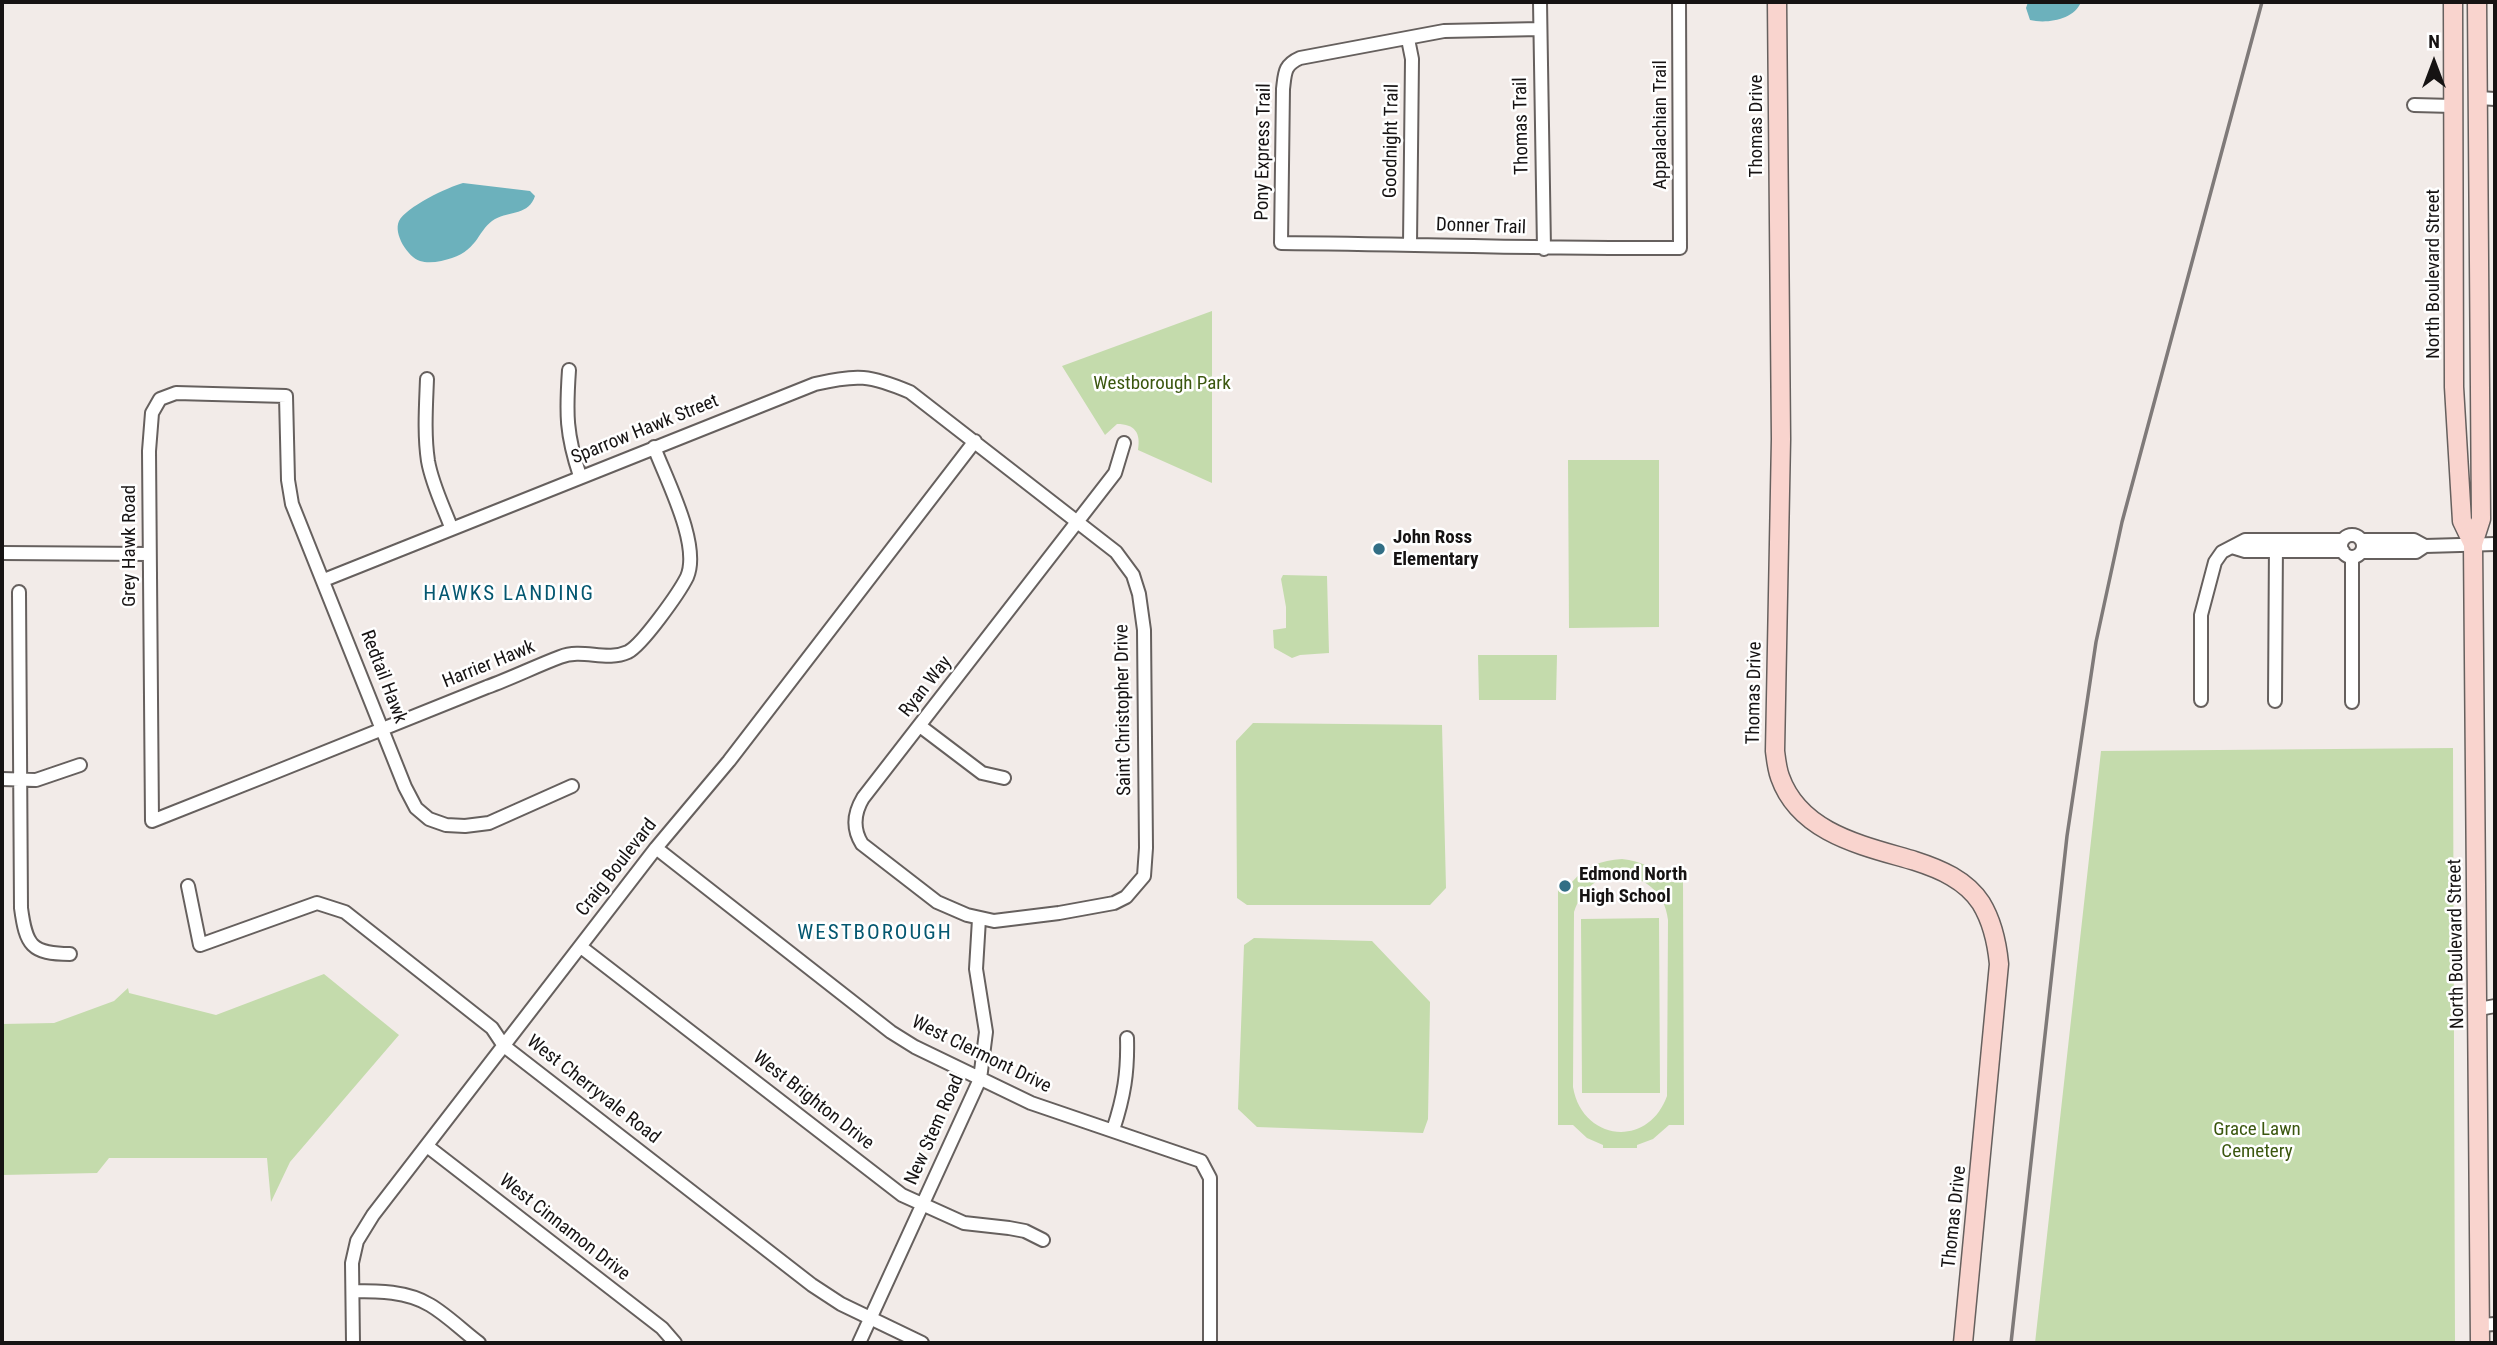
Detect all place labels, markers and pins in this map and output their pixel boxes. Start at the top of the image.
place label: John Ross Elementary [1393,527,1478,571]
marker: John Ross Elementary [1371,541,1387,557]
place label: Edmond North High School [1579,864,1687,908]
marker: Edmond North High School [1557,878,1573,894]

